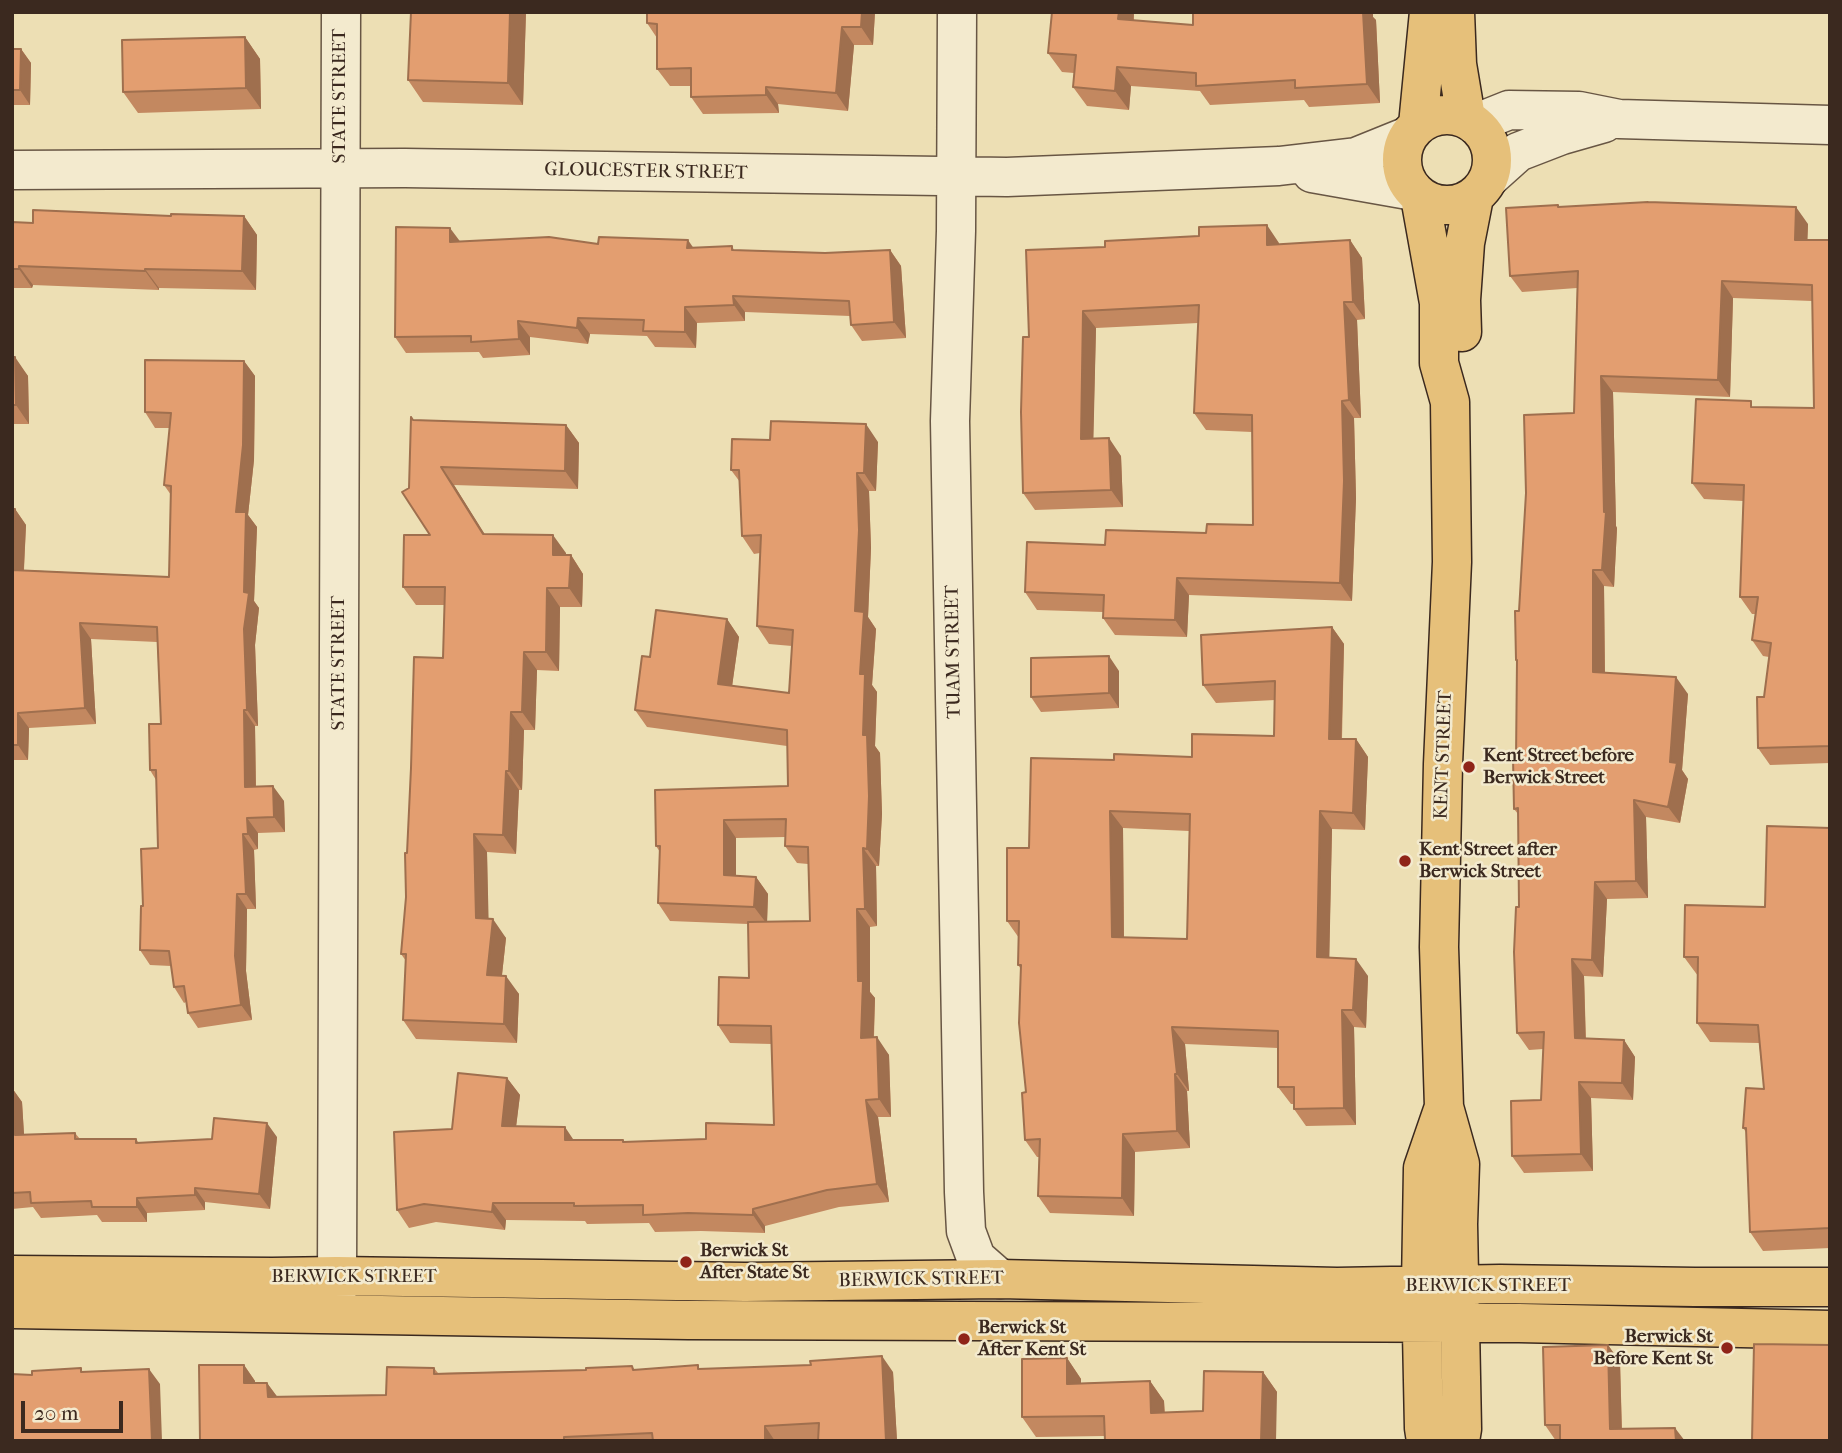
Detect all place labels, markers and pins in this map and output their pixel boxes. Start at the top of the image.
place label: Kent Street before Berwick Street [1483,745,1634,789]
marker: Kent Street before Berwick Street [1461,759,1477,775]
place label: Kent Street after Berwick Street [1419,839,1557,883]
marker: Kent Street after Berwick Street [1397,853,1413,869]
place label: Berwick St After State St [700,1240,809,1284]
marker: Berwick St After State St [678,1254,694,1270]
place label: Berwick St After Kent St [978,1317,1086,1361]
place label: Berwick St Before Kent St [1593,1326,1713,1370]
marker: Berwick St After Kent St [956,1331,972,1347]
marker: Berwick St Before Kent St [1719,1340,1735,1356]

